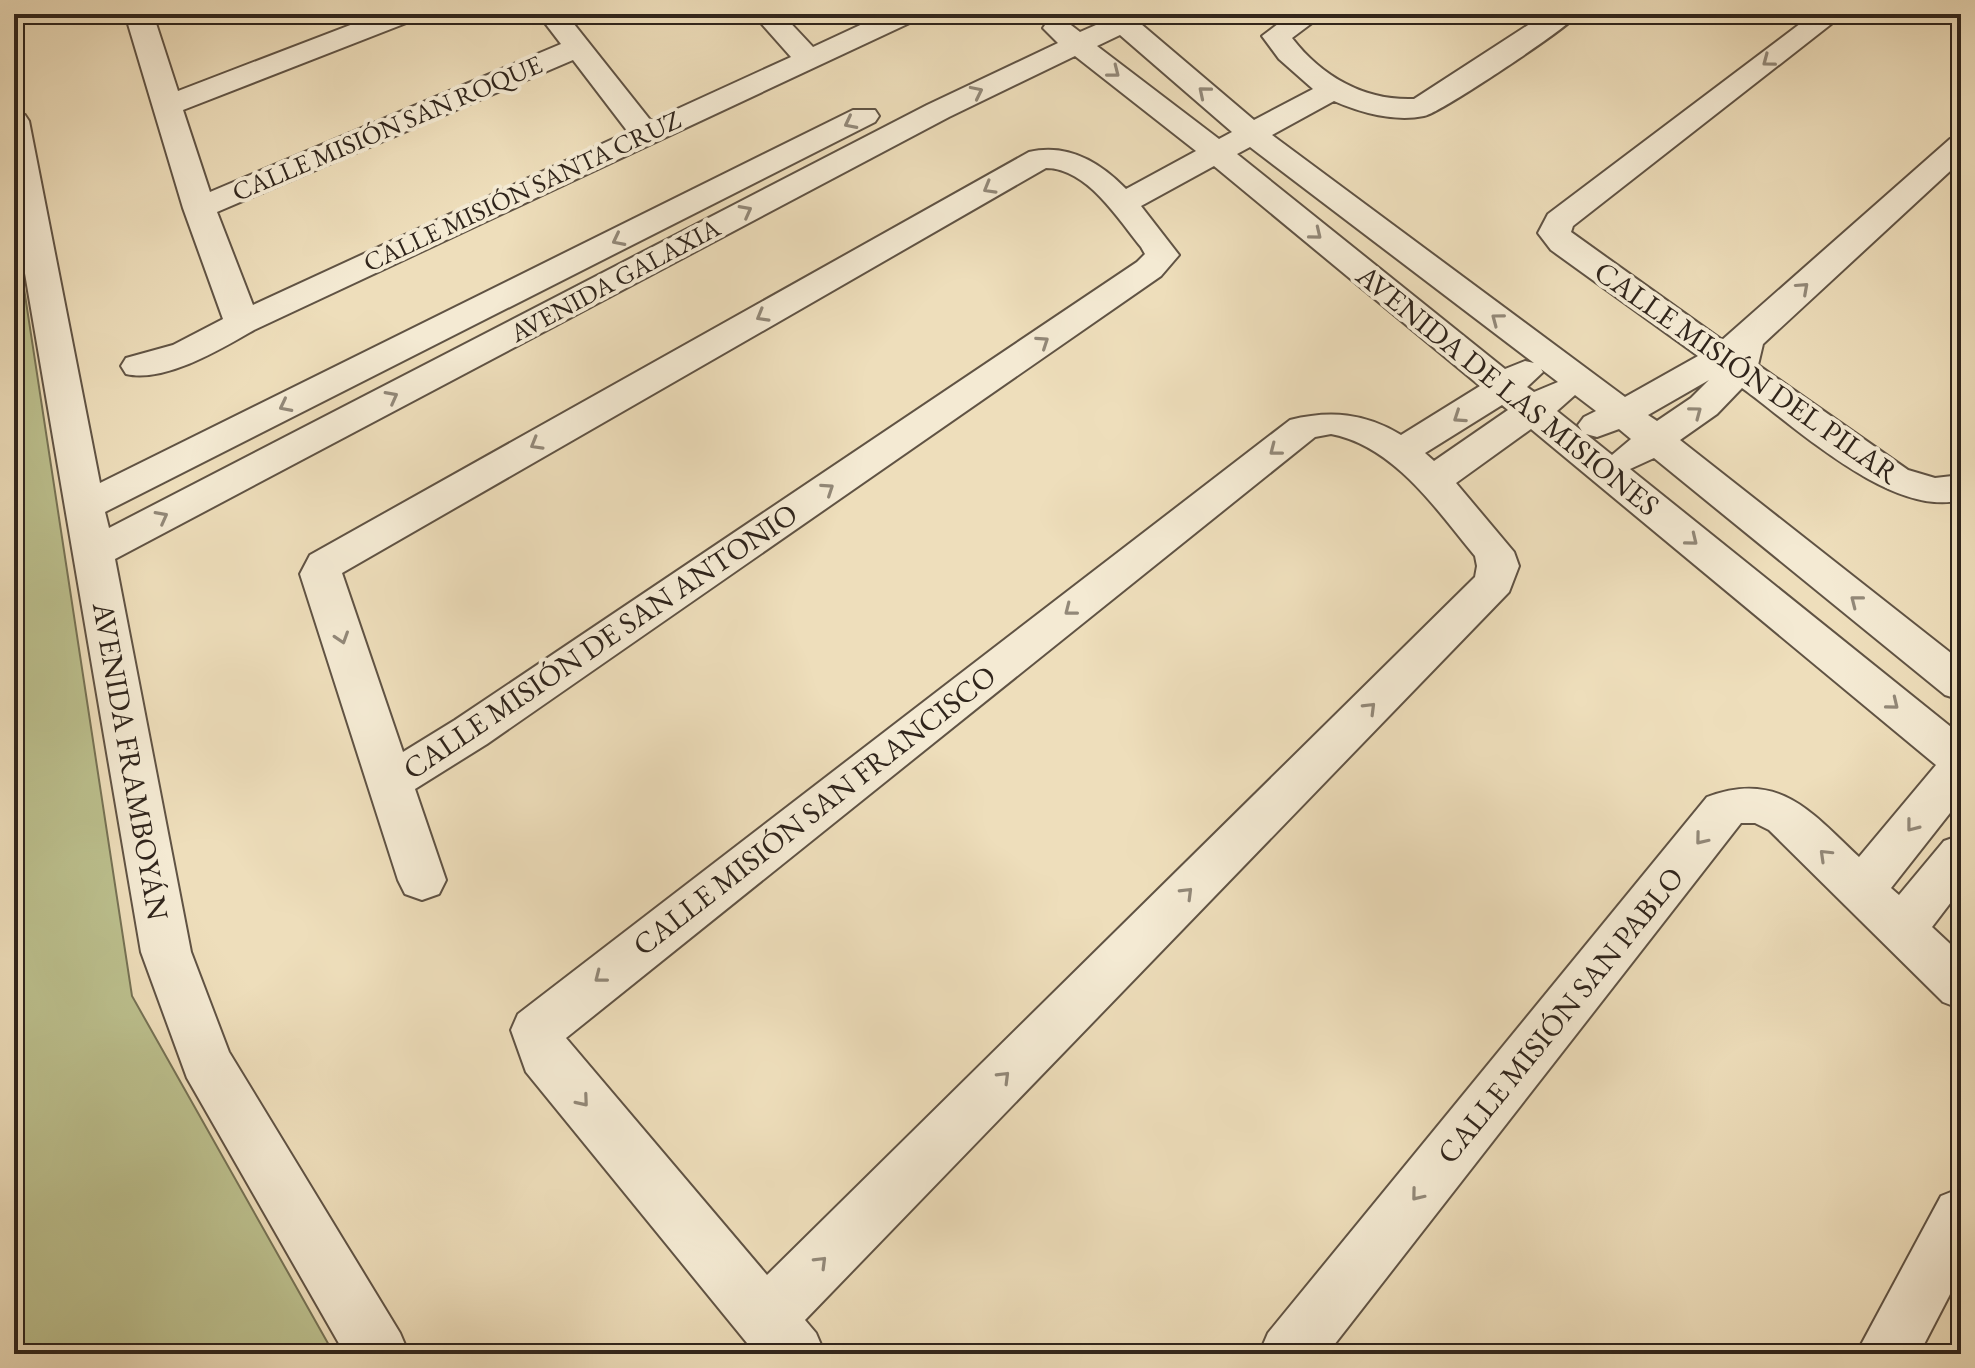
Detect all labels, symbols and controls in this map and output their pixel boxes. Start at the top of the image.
street label: CALLE MISIÓN SAN ROQUE [227,47,547,209]
one-way arrow [1762,52,1777,66]
one-way arrow [1105,62,1119,76]
one-way arrow [969,86,984,102]
one-way arrow [1198,87,1213,102]
street label: CALLE MISIÓN SANTA CRUZ [358,102,686,280]
one-way arrow [844,113,859,129]
one-way arrow [983,178,997,194]
one-way arrow [738,206,753,221]
street label: AVENIDA GALAXIA [503,210,727,350]
one-way arrow [1307,225,1322,239]
one-way arrow [611,230,626,245]
street label: CALLE MISIÓN DEL PILAR [1587,252,1908,493]
street label: AVENIDA DE LAS MISIONES [1348,255,1667,524]
one-way arrow [1794,283,1809,297]
one-way arrow [757,306,771,322]
one-way arrow [1492,315,1506,329]
one-way arrow [1034,337,1048,352]
one-way arrow [383,391,398,406]
one-way arrow [279,397,294,412]
one-way arrow [1454,407,1468,422]
one-way arrow [1687,407,1702,421]
one-way arrow [530,434,545,450]
one-way arrow [1269,441,1284,455]
one-way arrow [819,483,833,498]
street label: CALLE MISIÓN DE SAN ANTONIO [395,494,805,788]
one-way arrow [153,512,168,527]
one-way arrow [1682,530,1697,545]
one-way arrow [1851,596,1865,611]
street label: AVENIDA FRAMBOYÁN [84,598,178,923]
one-way arrow [1064,601,1079,615]
one-way arrow [333,631,349,645]
street label: CALLE MISIÓN SAN FRANCISCO [624,656,1004,964]
one-way arrow [1884,694,1898,709]
one-way arrow [1361,703,1375,717]
one-way arrow [1907,817,1922,831]
one-way arrow [1697,830,1711,845]
one-way arrow [1820,850,1834,864]
street label: CALLE MISIÓN SAN PABLO [1428,859,1692,1171]
one-way arrow [1178,888,1192,902]
one-way arrow [594,968,609,982]
one-way arrow [995,1072,1009,1086]
one-way arrow [573,1092,588,1106]
one-way arrow [1412,1186,1426,1201]
one-way arrow [812,1257,826,1271]

